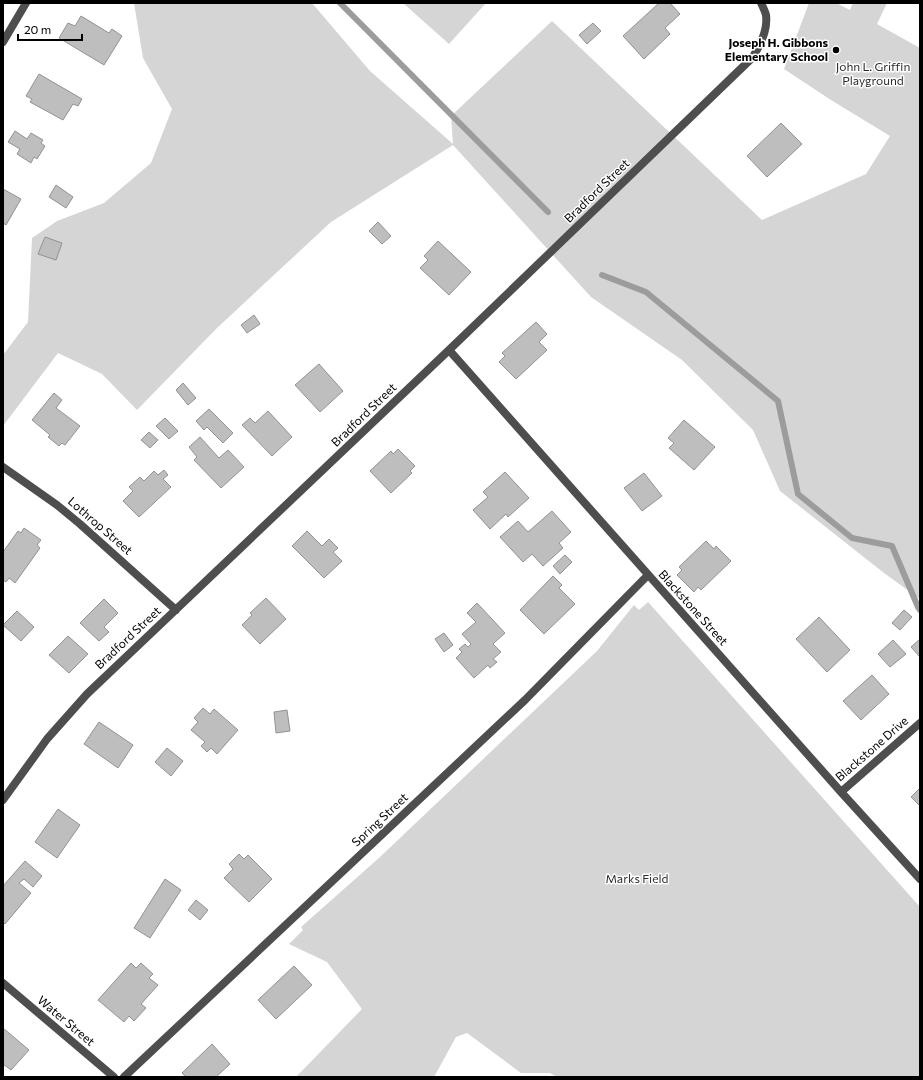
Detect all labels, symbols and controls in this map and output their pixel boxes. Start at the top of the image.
scale bar [18,16,82,42]
text: 20 m [24,22,51,36]
place label: Joseph H. Gibbons Elementary School [725,35,828,63]
marker: Joseph H. Gibbons Elementary School [831,45,841,55]
park label: John L. Griffin Playground [836,59,910,87]
street label: Bradford Street [561,156,632,225]
street label: Bradford Street [328,380,399,449]
street label: Lothrop Street [66,493,136,557]
street label: Blackstone Street [656,567,731,648]
street label: Bradford Street [91,603,163,671]
street label: Blackstone Drive [832,713,910,784]
street label: Spring Street [348,790,410,849]
park label: Marks Field [606,871,669,885]
street label: Water Street [35,992,98,1048]

